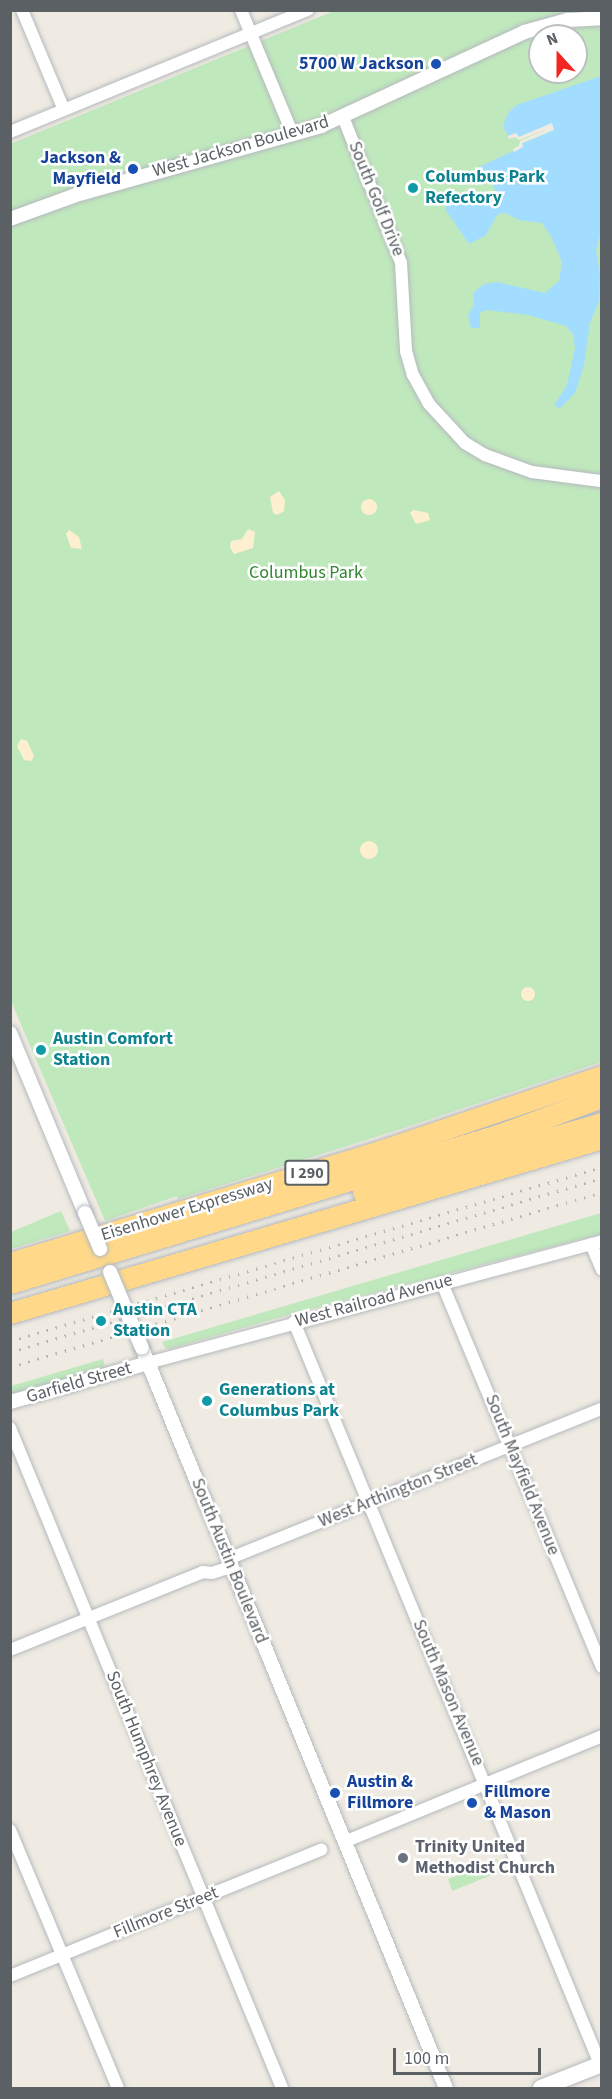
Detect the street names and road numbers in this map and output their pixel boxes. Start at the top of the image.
street label: West Jackson Boulevard [150,111,332,183]
street label: South Golf Drive [343,138,409,260]
road number: I 290 [283,1160,331,1186]
street label: Eisenhower Expressway [98,1174,276,1246]
street label: West Railroad Avenue [293,1270,455,1332]
street label: Garfield Street [24,1358,134,1408]
street label: South Mayfield Avenue [480,1391,564,1559]
street label: West Arthington Street [315,1449,481,1533]
street label: South Austin Boulevard [186,1475,272,1647]
street label: South Mason Avenue [407,1617,489,1769]
street label: South Humphrey Avenue [101,1668,191,1850]
street label: Fillmore Street [111,1882,221,1944]

